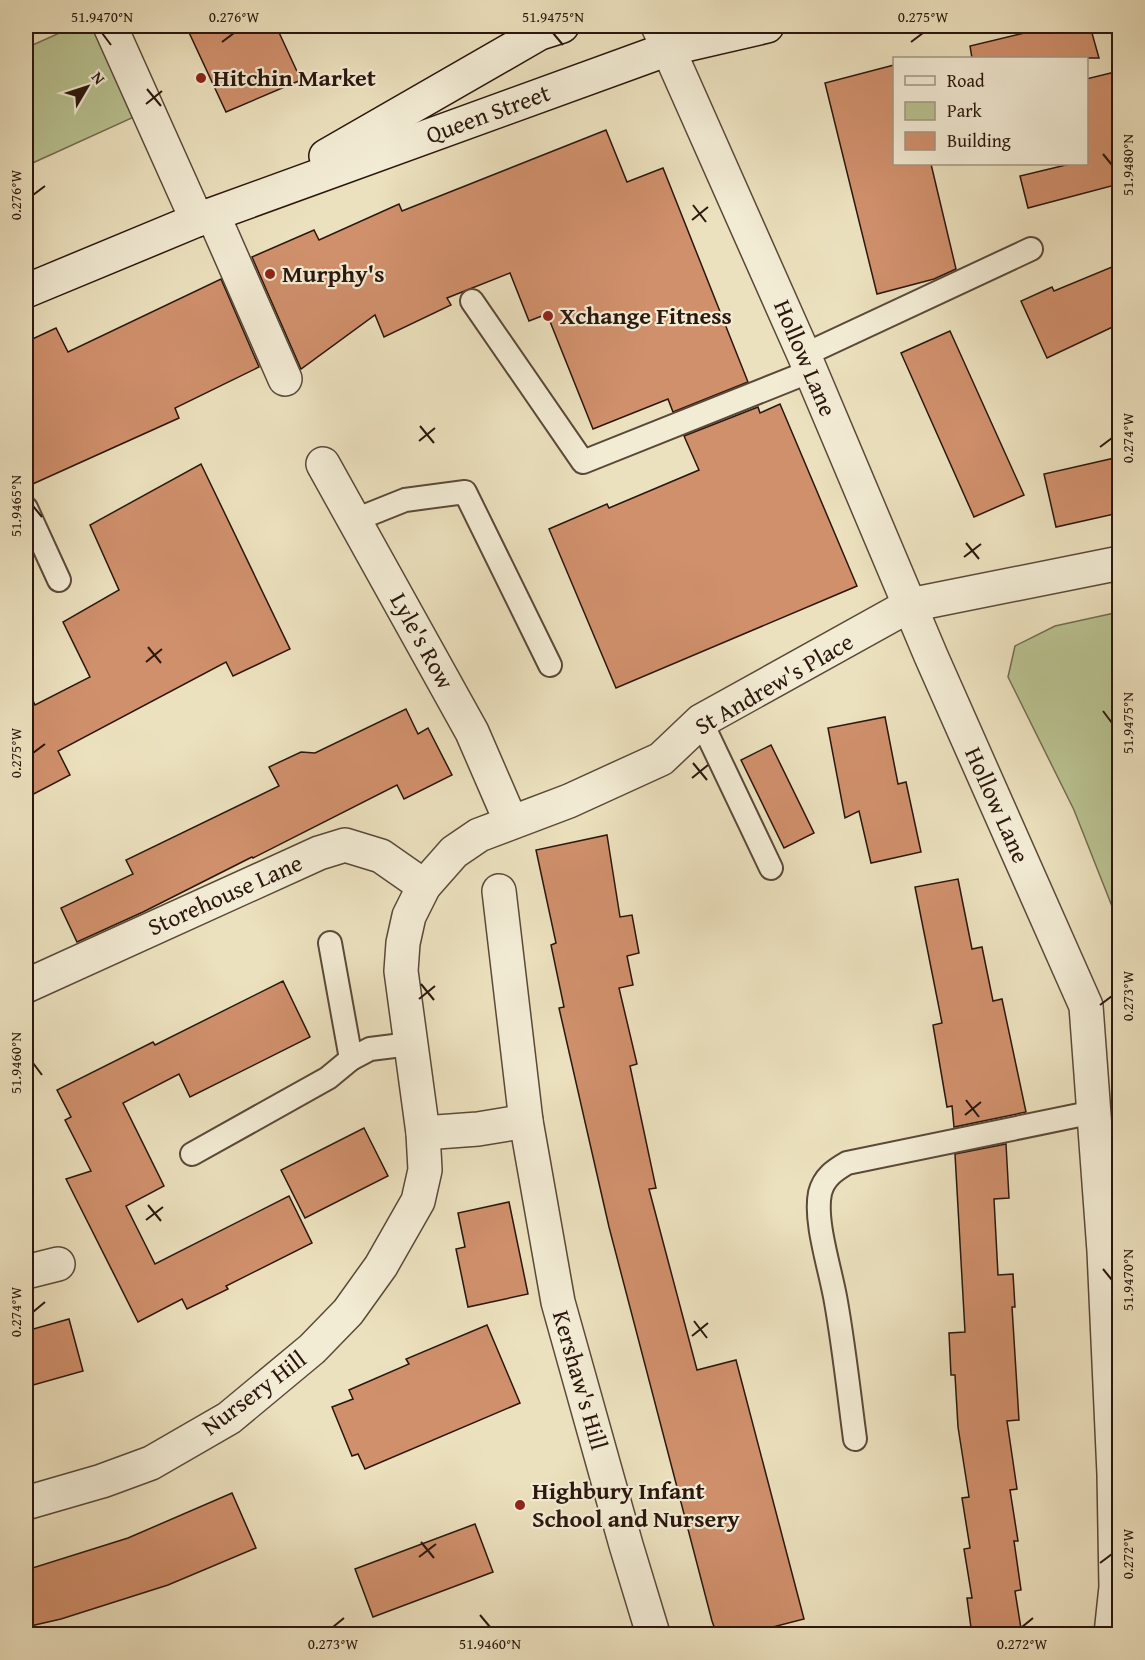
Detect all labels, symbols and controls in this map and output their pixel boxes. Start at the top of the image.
text: 51.9470°N [71,6,133,27]
text: 0.276°W [209,6,260,27]
text: 51.9475°N [522,6,584,27]
text: 0.275°W [898,6,949,27]
north arrow [57,57,117,117]
legend [893,57,1088,165]
place label: Hitchin Market [213,60,376,95]
text: N [86,66,112,90]
text: Road [947,67,985,94]
marker: Hitchin Market [194,71,208,85]
street label: Queen Street [421,75,555,152]
text: Park [947,97,983,124]
text: Building [947,127,1011,154]
text: 51.9480°N [1117,134,1138,196]
text: 0.276°W [5,169,26,220]
place label: Murphy's [282,256,385,291]
marker: Murphy's [263,267,277,281]
street label: Hollow Lane [765,294,846,422]
place label: Xchange Fitness [560,298,732,333]
marker: Xchange Fitness [541,309,555,323]
text: 0.274°W [1117,412,1138,463]
text: 51.9465°N [5,475,26,537]
street label: Lyle's Row [382,586,463,695]
street label: St Andrew's Place [688,624,860,743]
text: 51.9475°N [1117,692,1138,754]
text: 0.275°W [5,727,26,778]
street label: Hollow Lane [956,741,1039,868]
street label: Storehouse Lane [142,845,308,944]
text: 0.273°W [1117,970,1138,1021]
text: 51.9460°N [5,1032,26,1094]
text: 51.9470°N [1117,1249,1138,1311]
text: 0.274°W [5,1286,26,1337]
street label: Kershaw's Hill [544,1306,617,1454]
street label: Nursery Hill [194,1342,313,1443]
place label: Highbury Infant School and Nursery [532,1473,740,1536]
marker: Highbury Infant School and Nursery [513,1498,527,1512]
text: 0.272°W [1117,1528,1138,1579]
text: 0.273°W [308,1633,359,1654]
text: 51.9460°N [459,1633,521,1654]
text: 0.272°W [997,1633,1048,1654]

